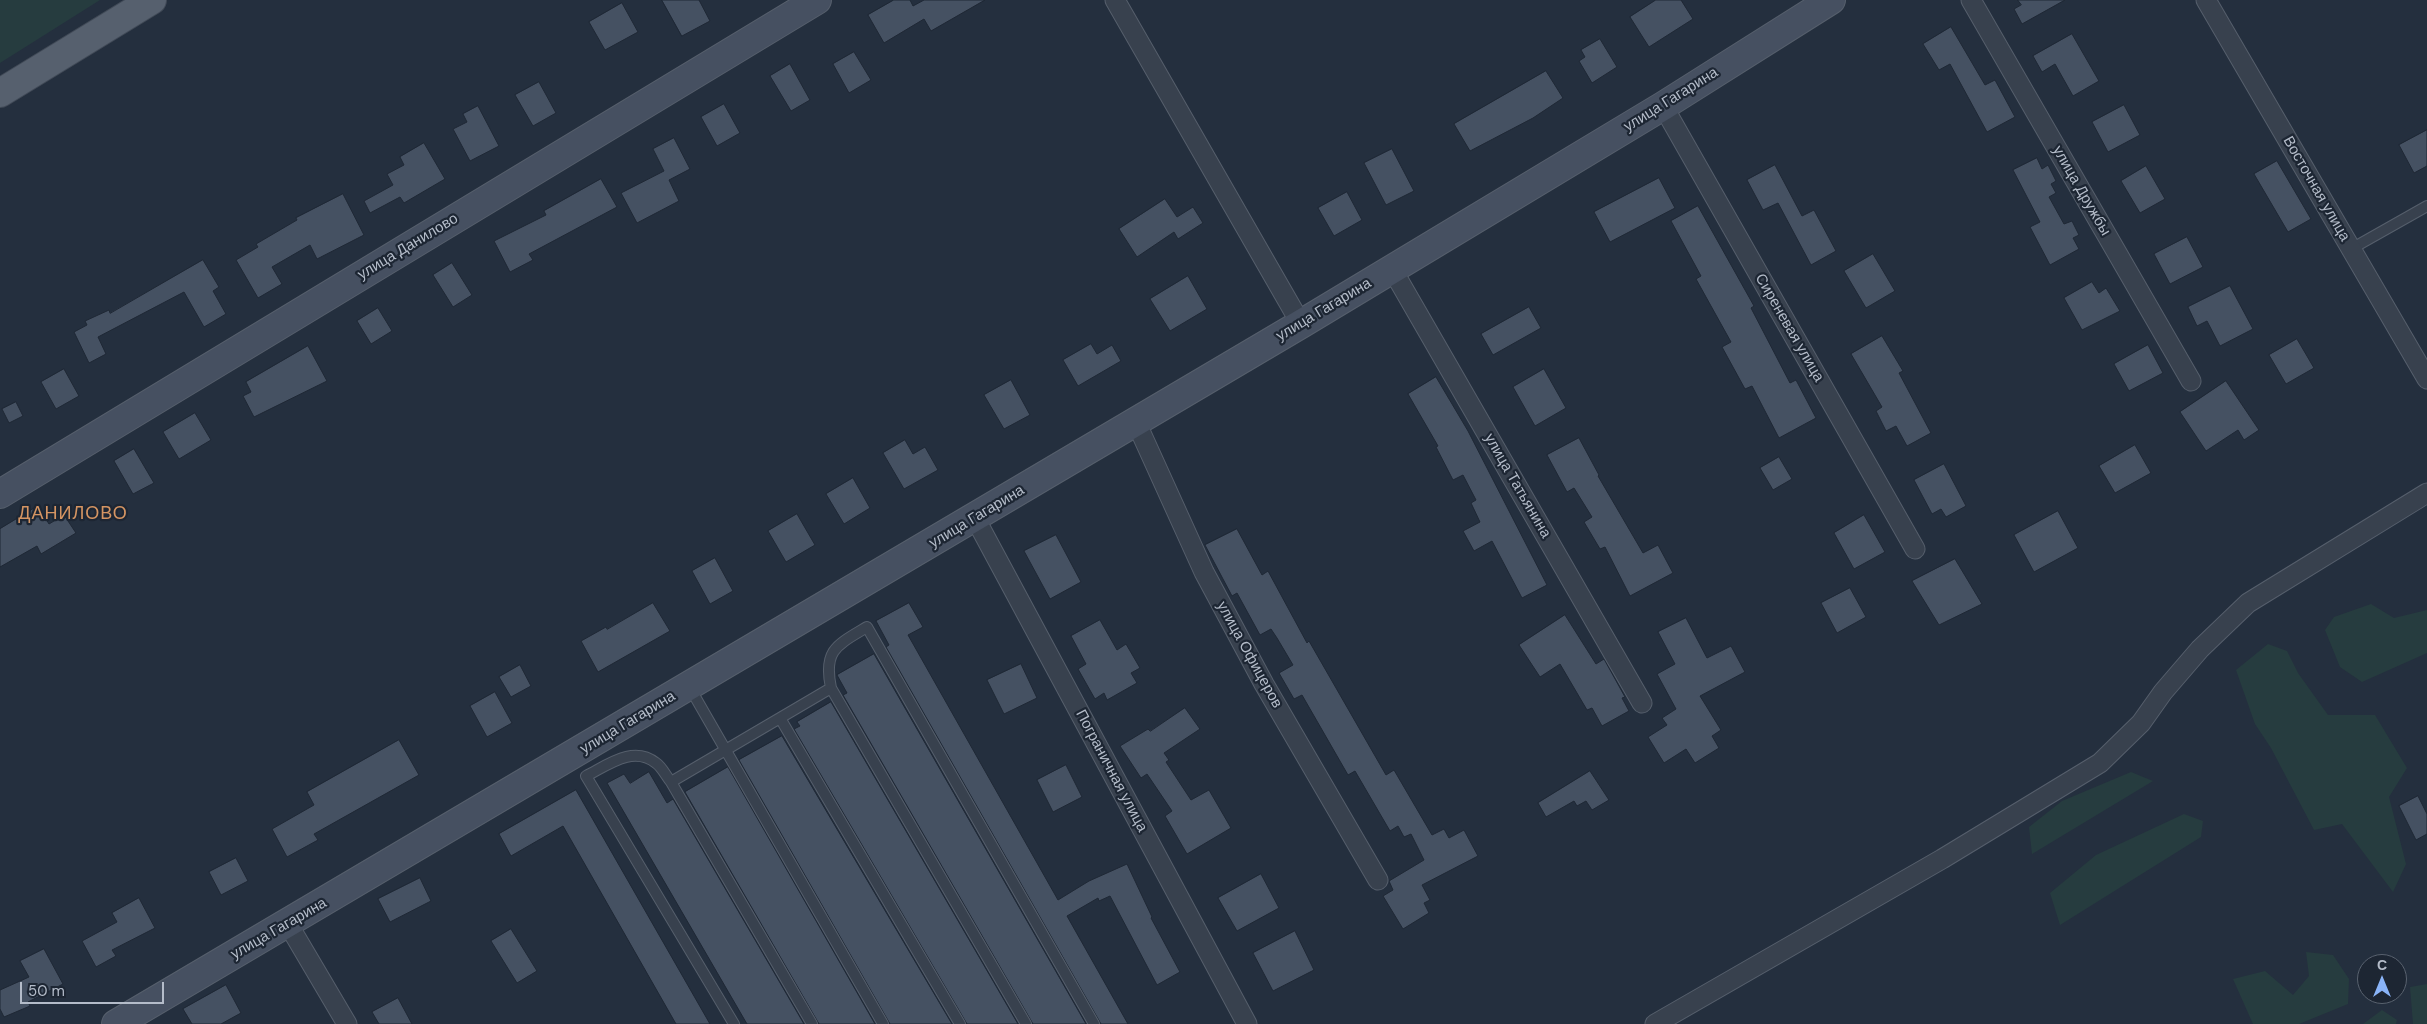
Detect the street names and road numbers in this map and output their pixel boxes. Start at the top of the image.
street label: улица Гагарина [1621,64,1721,136]
street label: Восточная улица [2279,133,2353,245]
street label: улица Дружбы [2048,143,2114,239]
street label: улица Данилово [355,210,461,284]
street label: Сиреневая улица [1751,271,1827,385]
street label: улица Гагарина [1273,275,1375,345]
street label: улица Татьянина [1480,430,1554,542]
street label: улица Гагарина [926,482,1028,552]
street label: улица Офицеров [1212,599,1286,711]
street label: улица Гагарина [577,688,679,758]
street label: Пограничная улица [1071,707,1151,835]
street label: улица Гагарина [228,894,330,964]

